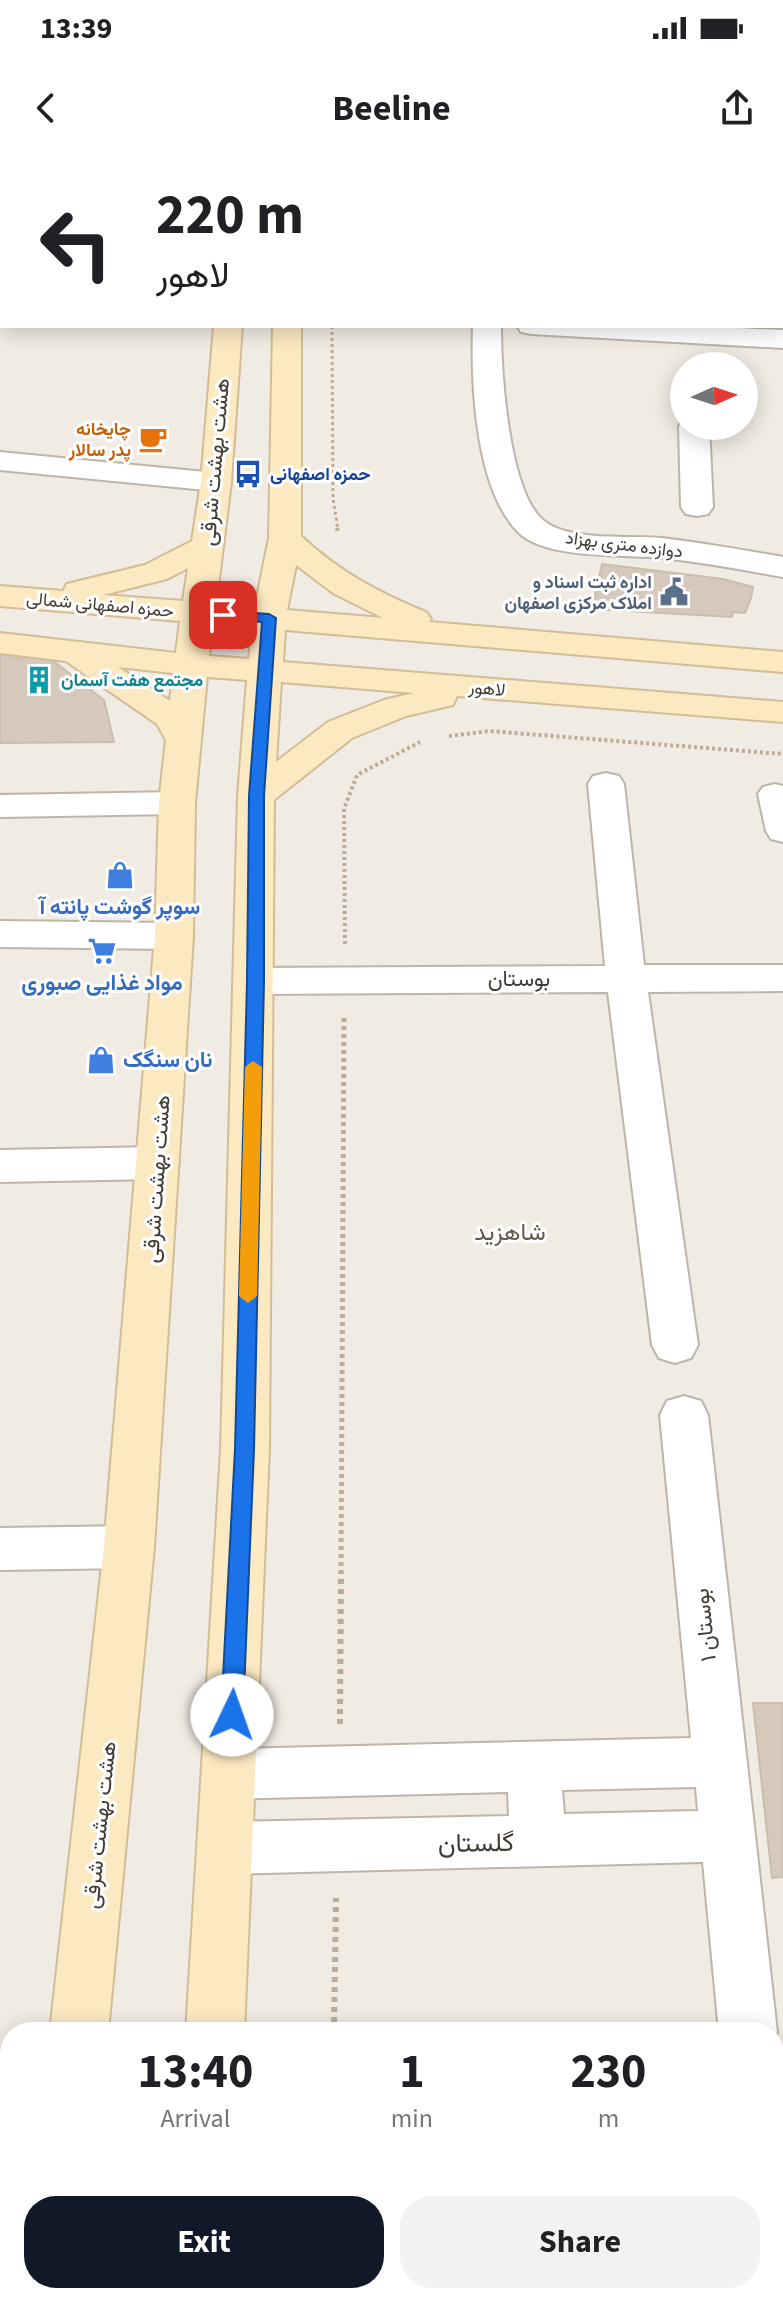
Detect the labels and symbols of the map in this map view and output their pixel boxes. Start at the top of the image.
north arrow [670,352,758,440]
street label: هشت بهشت شرقی [192,377,238,547]
place label: چایخانه پدر سالار [68,417,131,463]
cafe icon: چایخانه پدر سالار [138,424,168,454]
bus stop icon: حمزه اصفهانی [233,459,263,489]
place label: حمزه اصفهانی [270,462,371,487]
street label: دوازده متری بهزاد [564,525,684,565]
place label: اداره ثبت اسناد و املاک مرکزی اصفهان [504,570,652,616]
public building icon: اداره ثبت اسناد و املاک مرکزی اصفهان [659,577,689,607]
pin [189,581,257,649]
street label: حمزه اصفهانی شمالی [25,586,175,624]
building icon: مجتمع هفت آسمان [24,665,54,695]
place label: مجتمع هفت آسمان [61,668,204,693]
street label: لاهور [467,675,506,703]
shop icon: سوپر گوشت پانته آ [105,860,135,890]
place label: سوپر گوشت پانته آ [38,891,200,923]
supermarket icon: مواد غذایی صبوری [87,936,117,966]
street label: بوستان [488,963,550,995]
place label: مواد غذایی صبوری [21,967,183,999]
place label: نان سنگک [123,1044,212,1076]
shop icon: نان سنگک [86,1045,116,1075]
street label: هشت بهشت شرقی [135,1094,179,1264]
district label: شاهزید [474,1215,546,1250]
street label: بوستان ۱ [685,1587,725,1663]
position arrow [190,1673,274,1757]
street label: هشت بهشت شرقی [75,1740,125,1910]
street label: گلستان [438,1824,514,1862]

